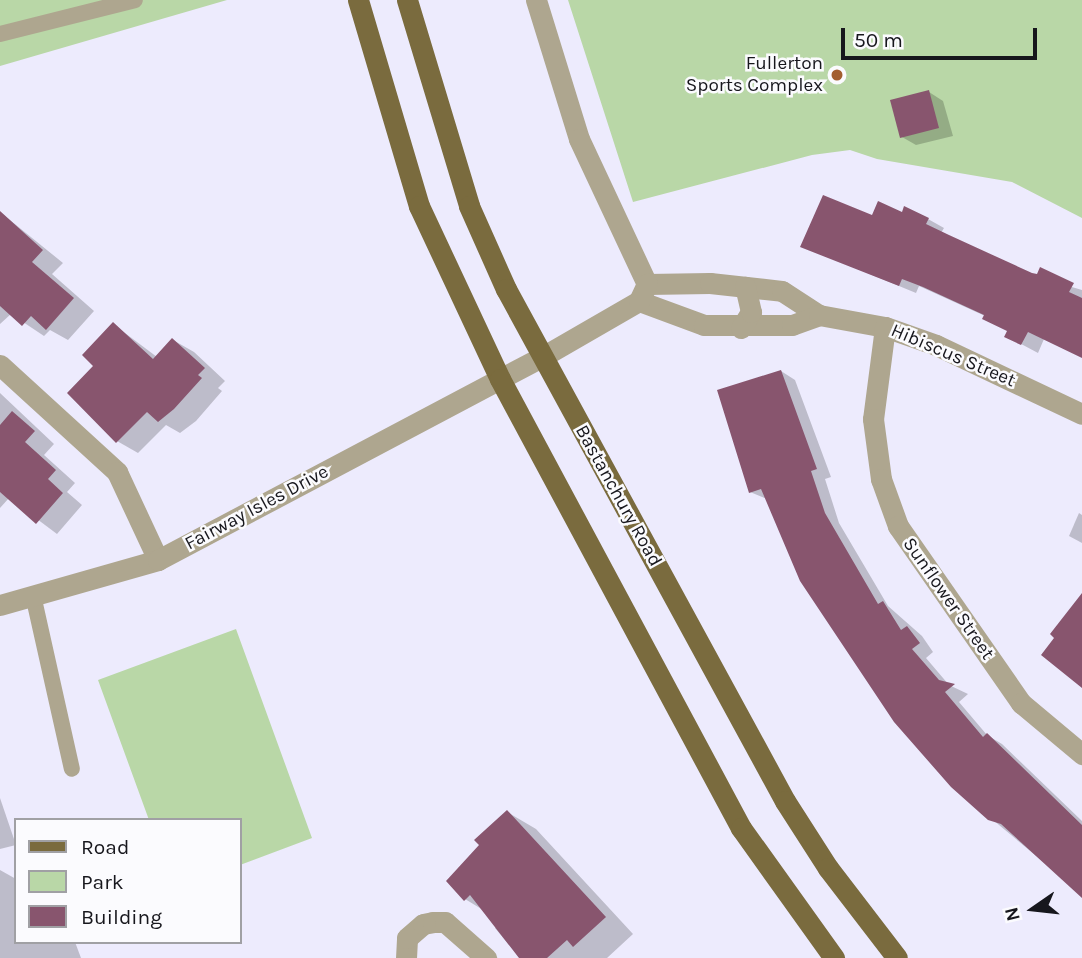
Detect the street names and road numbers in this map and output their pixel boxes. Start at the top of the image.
street label: Hibiscus Street [887,319,1019,393]
street label: Bastanchury Road [570,421,666,571]
street label: Fairway Isles Drive [181,461,333,555]
street label: Sunflower Street [897,534,999,664]

